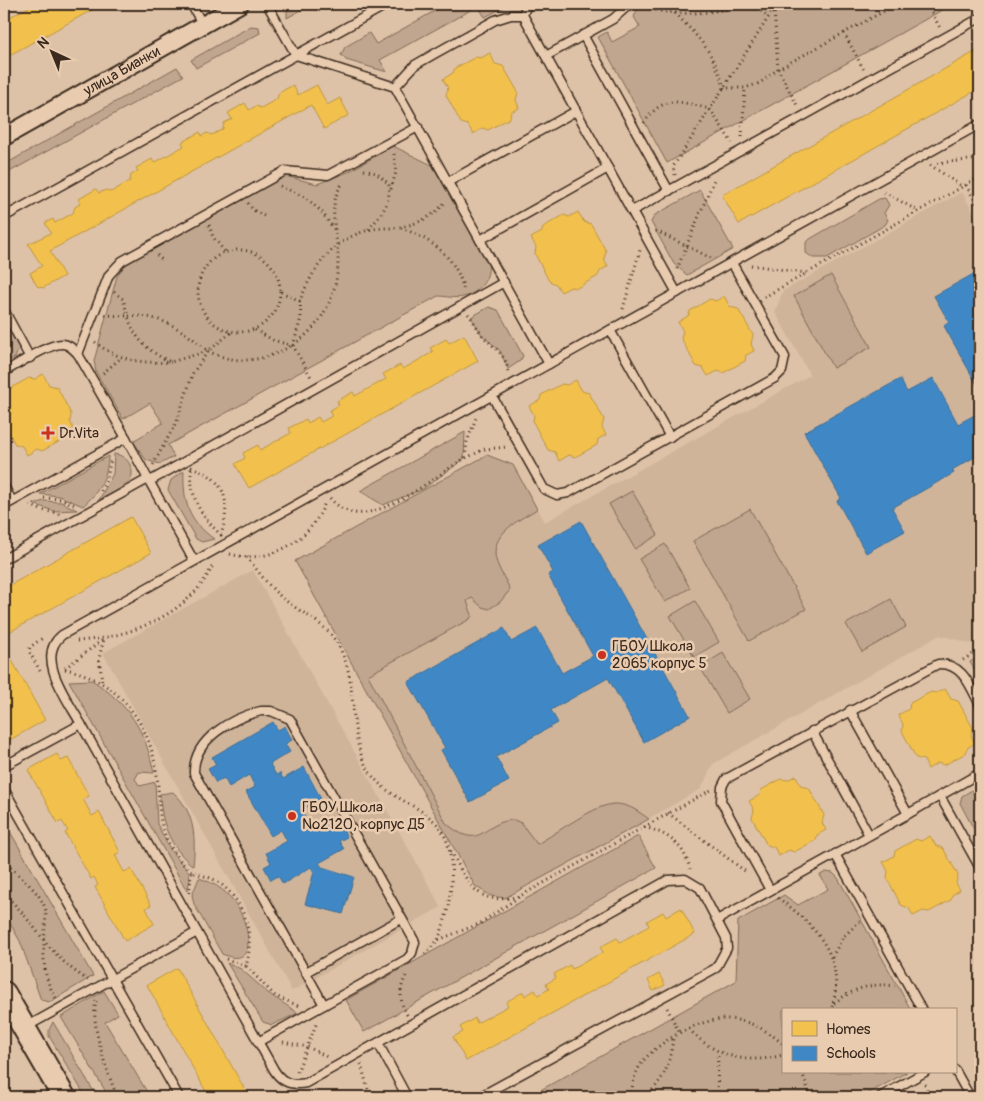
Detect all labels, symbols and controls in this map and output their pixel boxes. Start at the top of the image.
north arrow [28,28,78,78]
text: N [34,34,53,52]
street label: улица Бианки [79,41,164,100]
place label: Dr.Vita [59,424,99,443]
marker: Dr.Vita [41,426,55,440]
place label: ГБОУ Школа 2065 корпус 5 [612,637,707,673]
marker: ГБОУ Школа 2065 корпус 5 [596,649,608,661]
place label: ГБОУ Школа №2120, корпус Д5 [302,798,425,834]
marker: ГБОУ Школа №2120, корпус Д5 [286,810,298,822]
legend [782,1008,956,1074]
text: Homes [826,1020,871,1039]
text: Schools [826,1044,876,1063]

